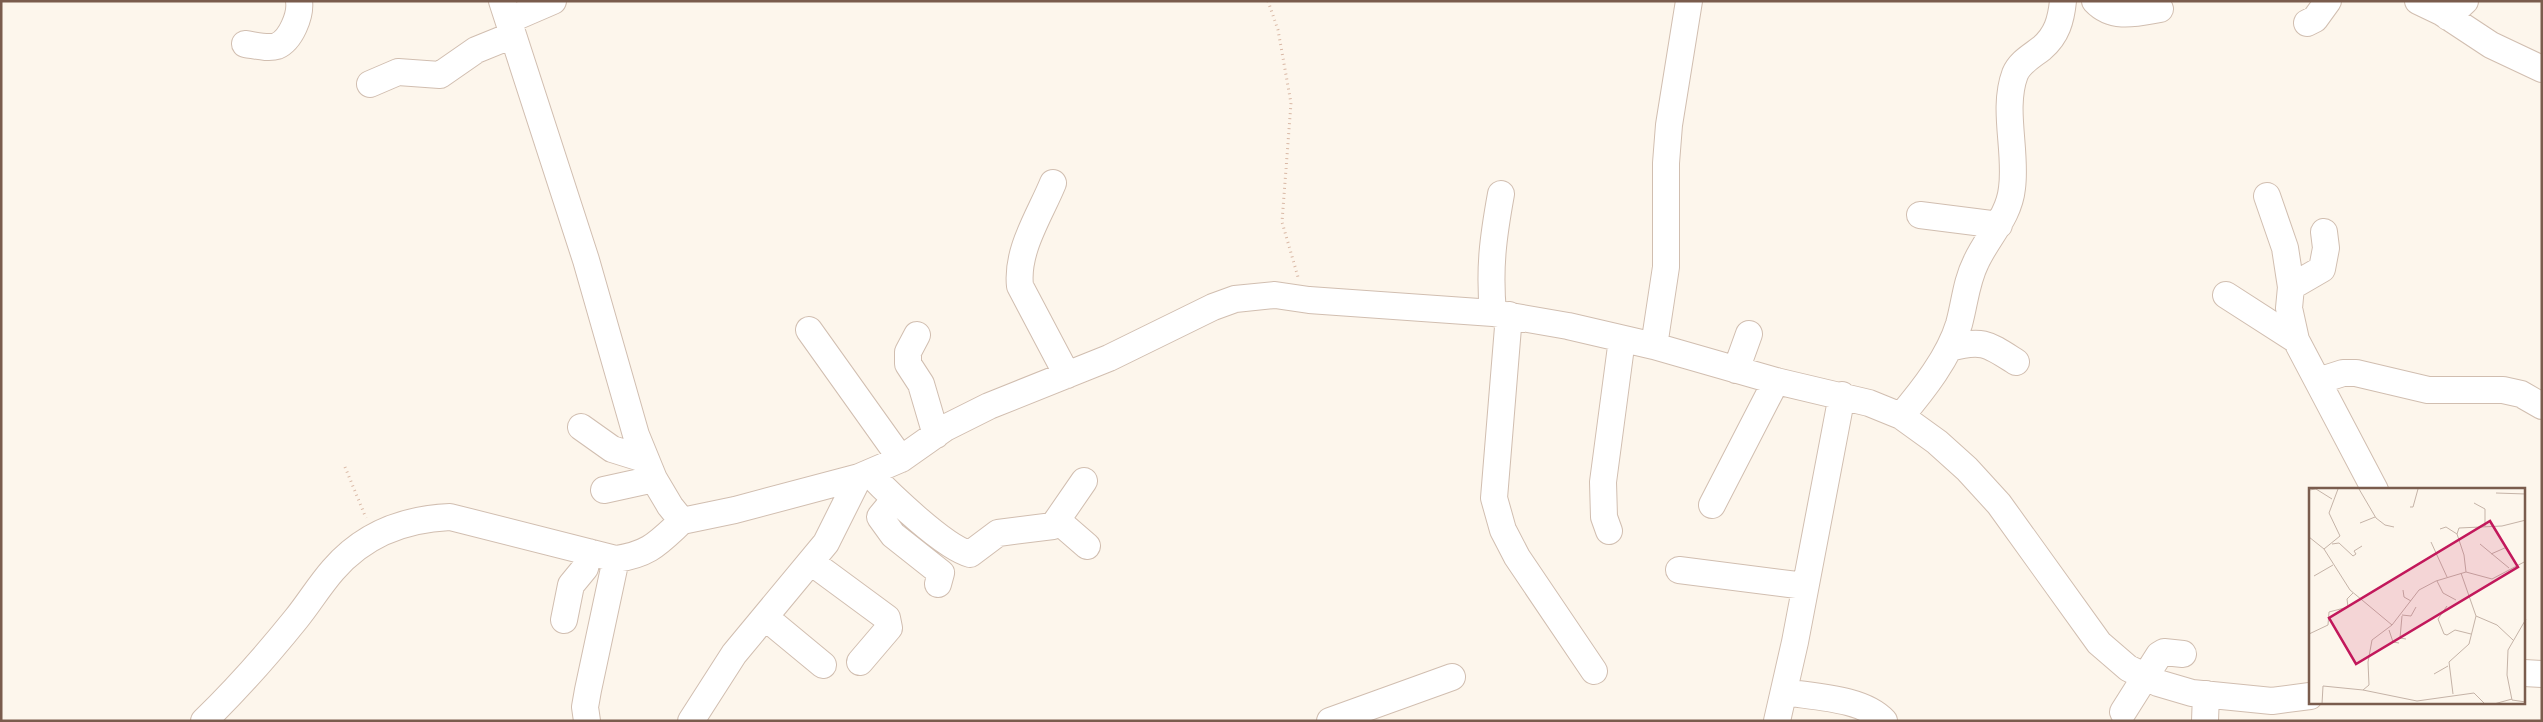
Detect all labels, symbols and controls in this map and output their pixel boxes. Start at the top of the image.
inset map [2309,488,2526,704]

